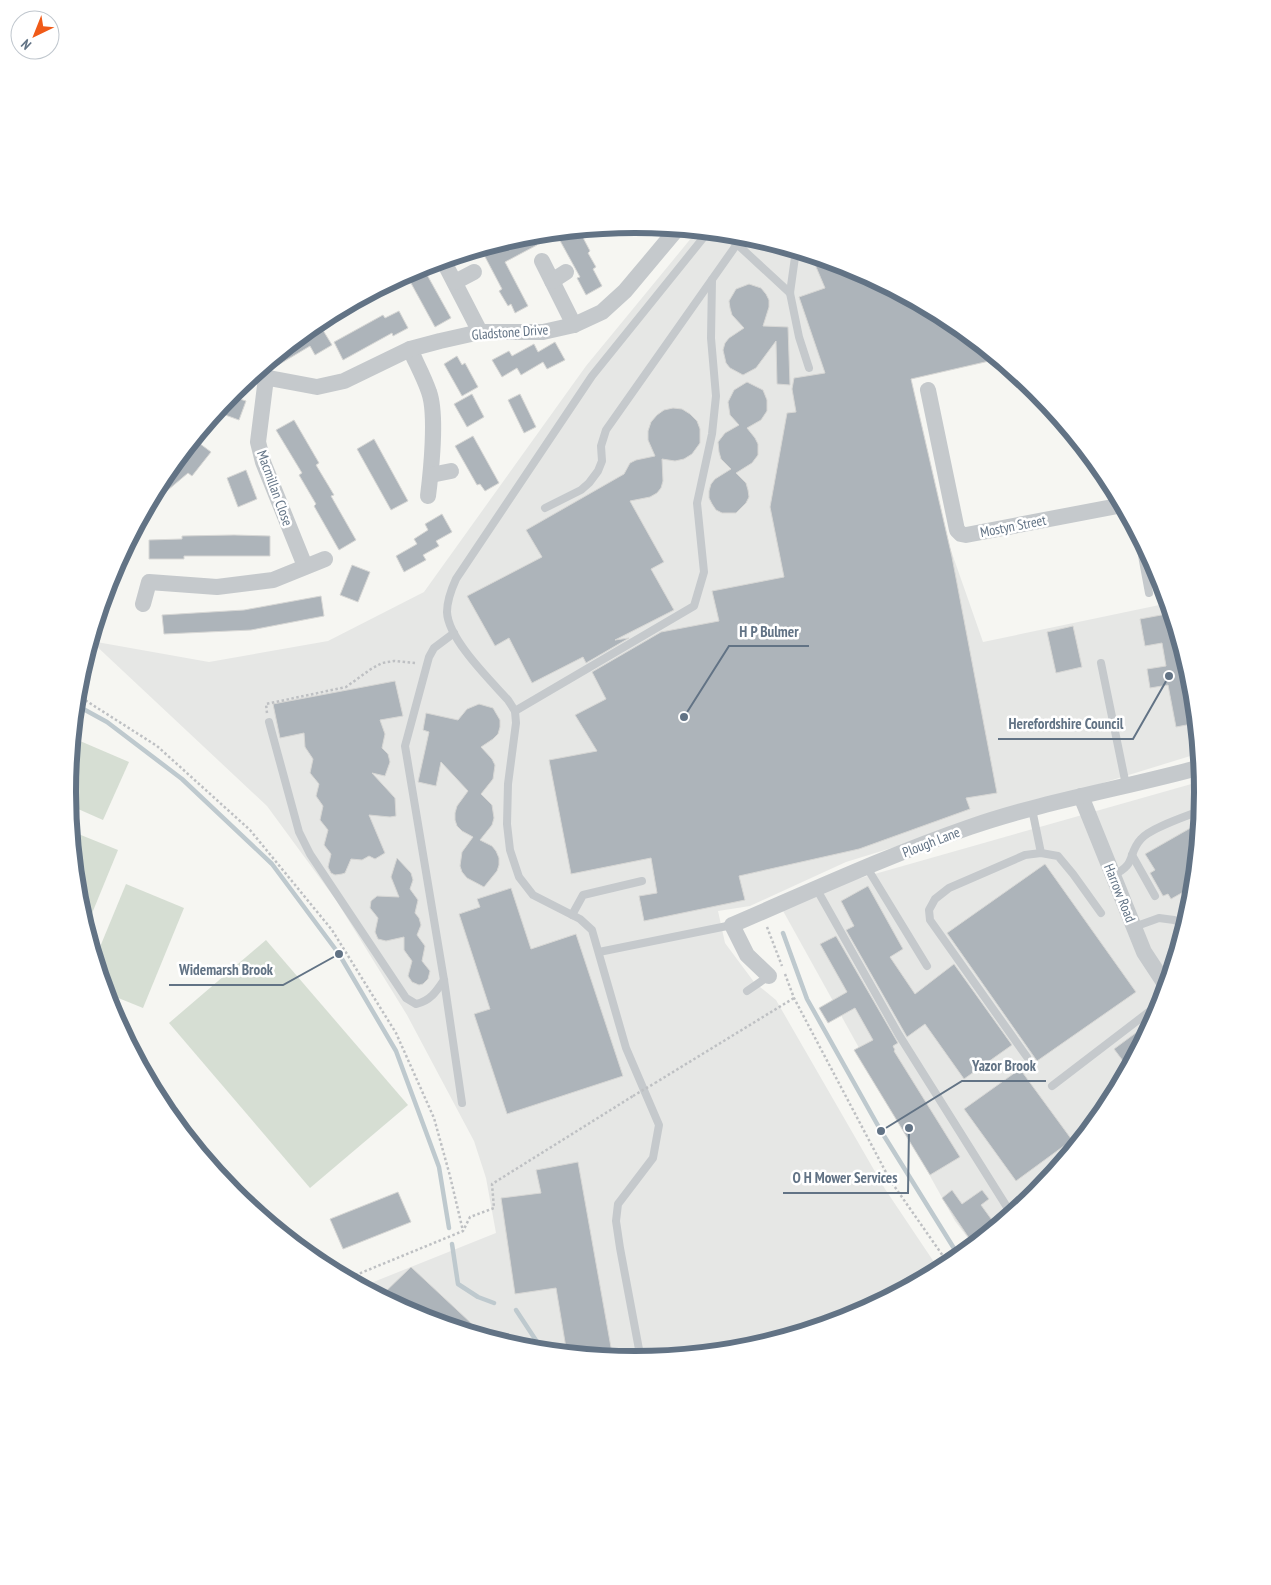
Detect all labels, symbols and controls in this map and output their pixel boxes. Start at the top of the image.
north arrow [10,10,60,60]
text: N [17,35,35,54]
street label: Gladstone Drive [471,320,549,344]
street label: Macmillan Close [253,448,297,528]
street label: Mostyn Street [978,511,1048,541]
callout: H P Bulmer [729,616,809,646]
text: H P Bulmer [739,622,799,641]
callout: Herefordshire Council [998,709,1133,739]
text: Herefordshire Council [1009,714,1124,733]
street label: Plough Lane [900,823,962,861]
street label: Harrow Road [1100,861,1140,925]
callout: Widemarsh Brook [169,955,283,985]
text: Widemarsh Brook [178,960,274,979]
callout: Yazor Brook [962,1051,1046,1081]
text: Yazor Brook [971,1056,1037,1075]
callout: O H Mower Services [783,1163,908,1193]
text: O H Mower Services [792,1168,898,1187]

